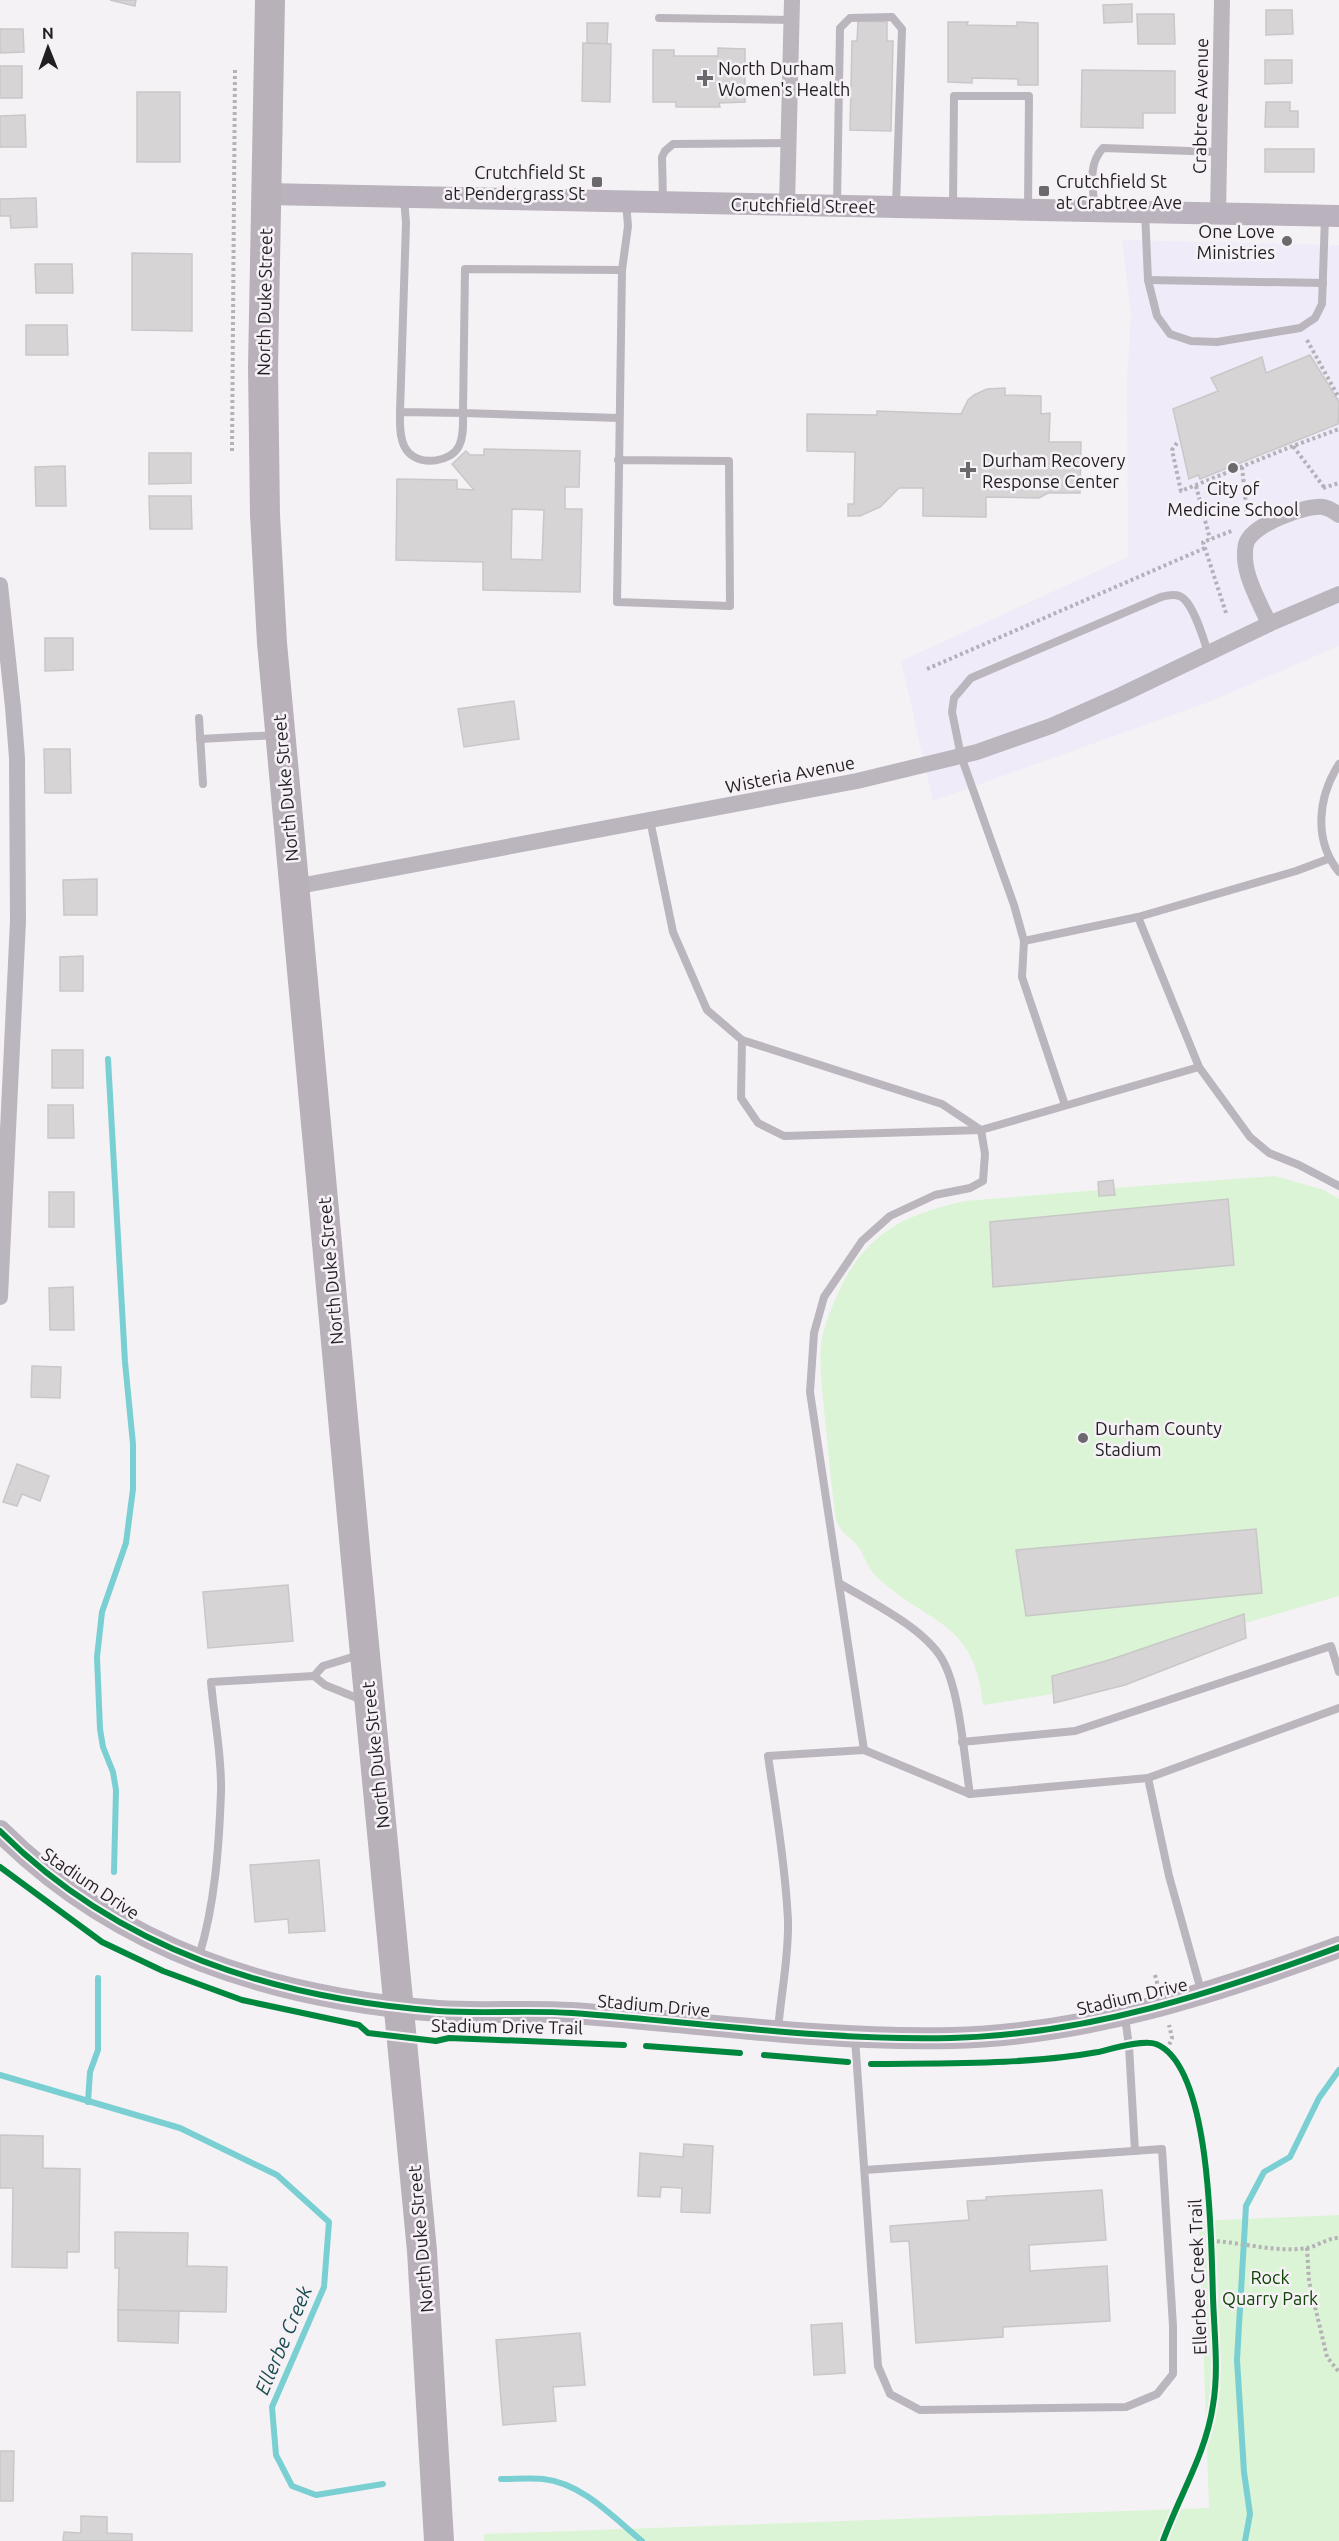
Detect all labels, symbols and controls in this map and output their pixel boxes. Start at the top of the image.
north arrow [18,18,78,78]
text: N [42,24,54,42]
street label: Crabtree Avenue [1189,38,1211,174]
place label: North Durham Women's Health [718,58,850,99]
marker: North Durham Women's Health [696,69,714,87]
place label: Crutchfield St at Pendergrass St [444,162,585,203]
place label: Crutchfield St at Crabtree Ave [1056,171,1182,212]
marker: Crutchfield St at Pendergrass St [590,175,604,189]
marker: Crutchfield St at Crabtree Ave [1037,184,1051,198]
street label: Crutchfield Street [731,194,875,216]
place label: One Love Ministries [1197,221,1275,262]
street label: North Duke Street [253,228,275,376]
marker: One Love Ministries [1280,234,1294,248]
place label: Durham Recovery Response Center [982,450,1126,491]
marker: Durham Recovery Response Center [959,461,977,479]
marker: City of Medicine School [1226,461,1240,475]
place label: City of Medicine School [1167,478,1299,519]
street label: North Duke Street [269,714,301,862]
street label: Wisteria Avenue [724,752,856,796]
street label: North Duke Street [314,1197,346,1345]
place label: Durham County Stadium [1095,1418,1222,1459]
marker: Durham County Stadium [1076,1431,1090,1445]
street label: North Duke Street [357,1680,393,1830]
street label: Stadium Drive [39,1843,143,1923]
street label: Stadium Drive [1075,1974,1189,2018]
street label: Stadium Drive [597,1990,711,2020]
street label: Stadium Drive Trail [431,2015,583,2037]
street label: North Duke Street [404,2165,436,2313]
street label: Ellerbee Creek Trail [1184,2198,1210,2355]
park label: Rock Quarry Park [1222,2267,1318,2309]
water label: Ellerbe Creek [250,2282,317,2398]

